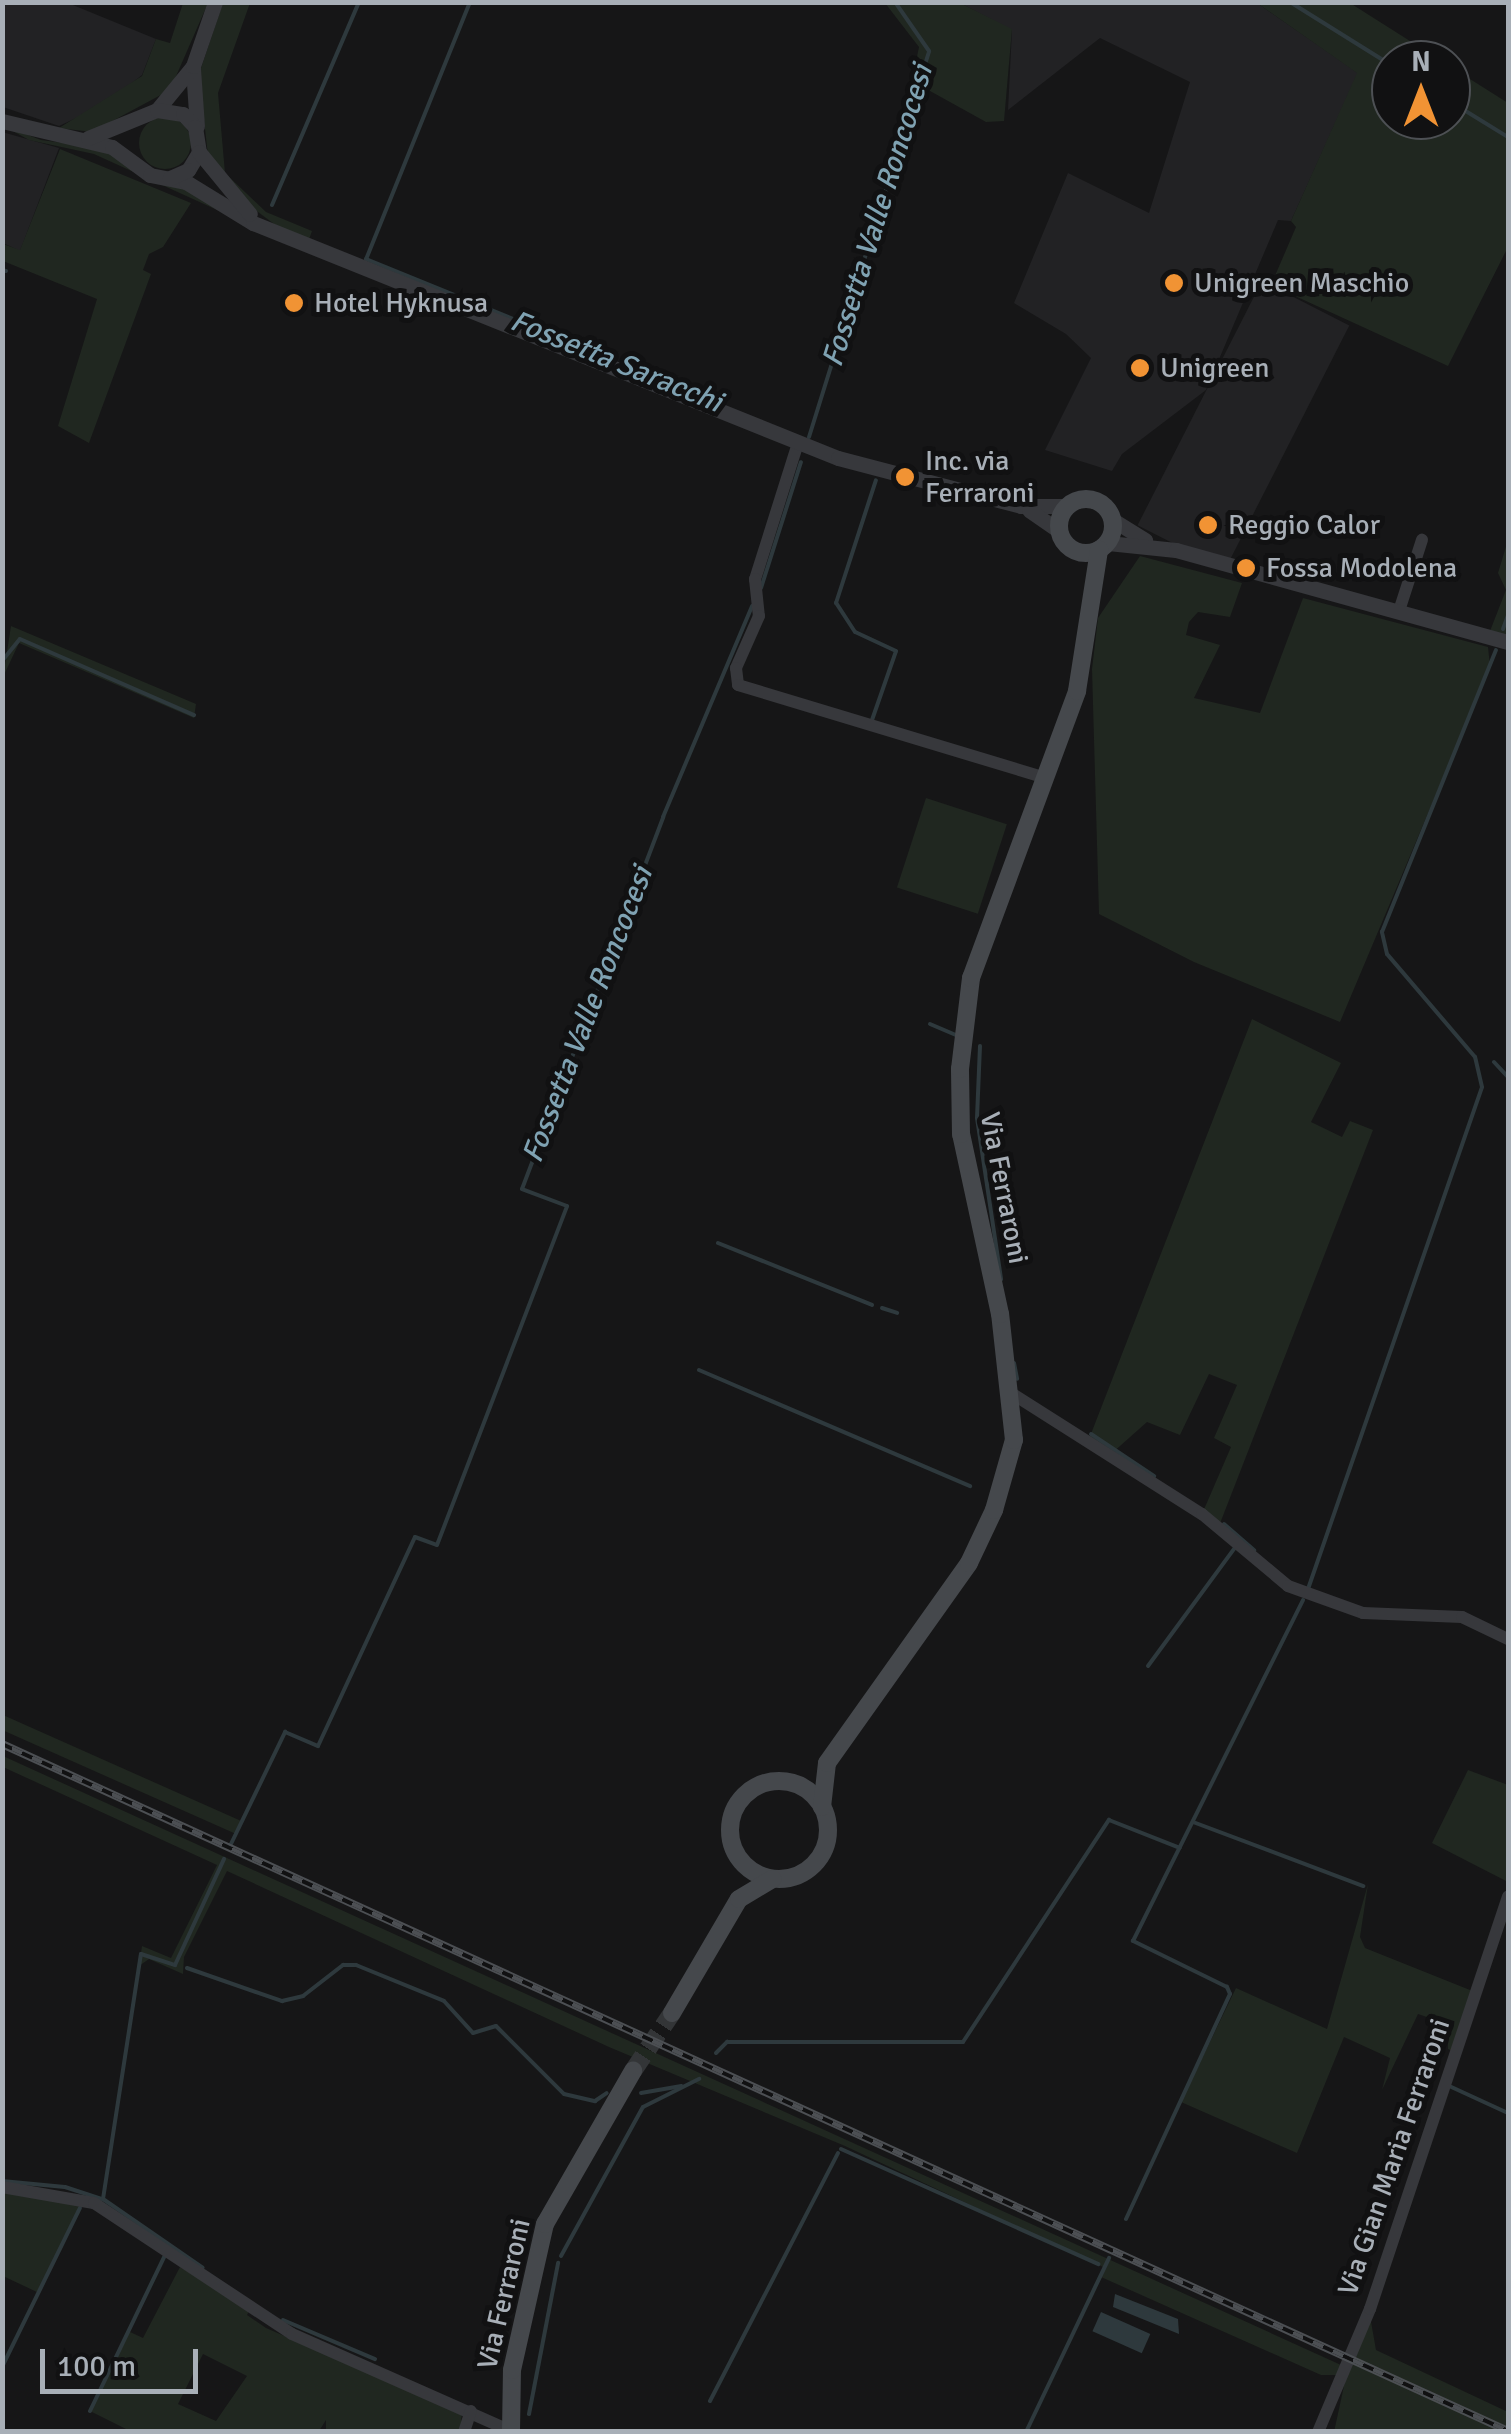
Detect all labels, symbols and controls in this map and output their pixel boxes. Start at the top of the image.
north arrow [1371,40,1471,140]
text: N [1411,45,1431,79]
water label: Fossetta Valle Roncocesi [815,61,941,371]
place label: Unigreen Maschio [1194,266,1409,300]
marker: Unigreen Maschio [1163,272,1185,294]
place label: Hotel Hyknusa [314,286,488,320]
marker: Hotel Hyknusa [283,292,305,314]
water label: Fossetta Saracchi [505,303,727,421]
place label: Unigreen [1160,351,1269,385]
marker: Unigreen [1129,357,1151,379]
place label: Inc. via Ferraroni [925,444,1035,510]
marker: Inc. via Ferraroni [894,466,916,488]
place label: Reggio Calor [1228,508,1380,542]
marker: Reggio Calor [1197,514,1219,536]
place label: Fossa Modolena [1266,551,1457,585]
marker: Fossa Modolena [1235,557,1257,579]
water label: Fossetta Valle Roncocesi [515,862,661,1168]
street label: Via Ferraroni [973,1109,1035,1267]
street label: Via Gian Maria Ferraroni [1331,2014,1457,2300]
street label: Via Ferraroni [470,2215,538,2373]
scale bar [45,2329,202,2391]
text: 100 m [57,2348,136,2385]

